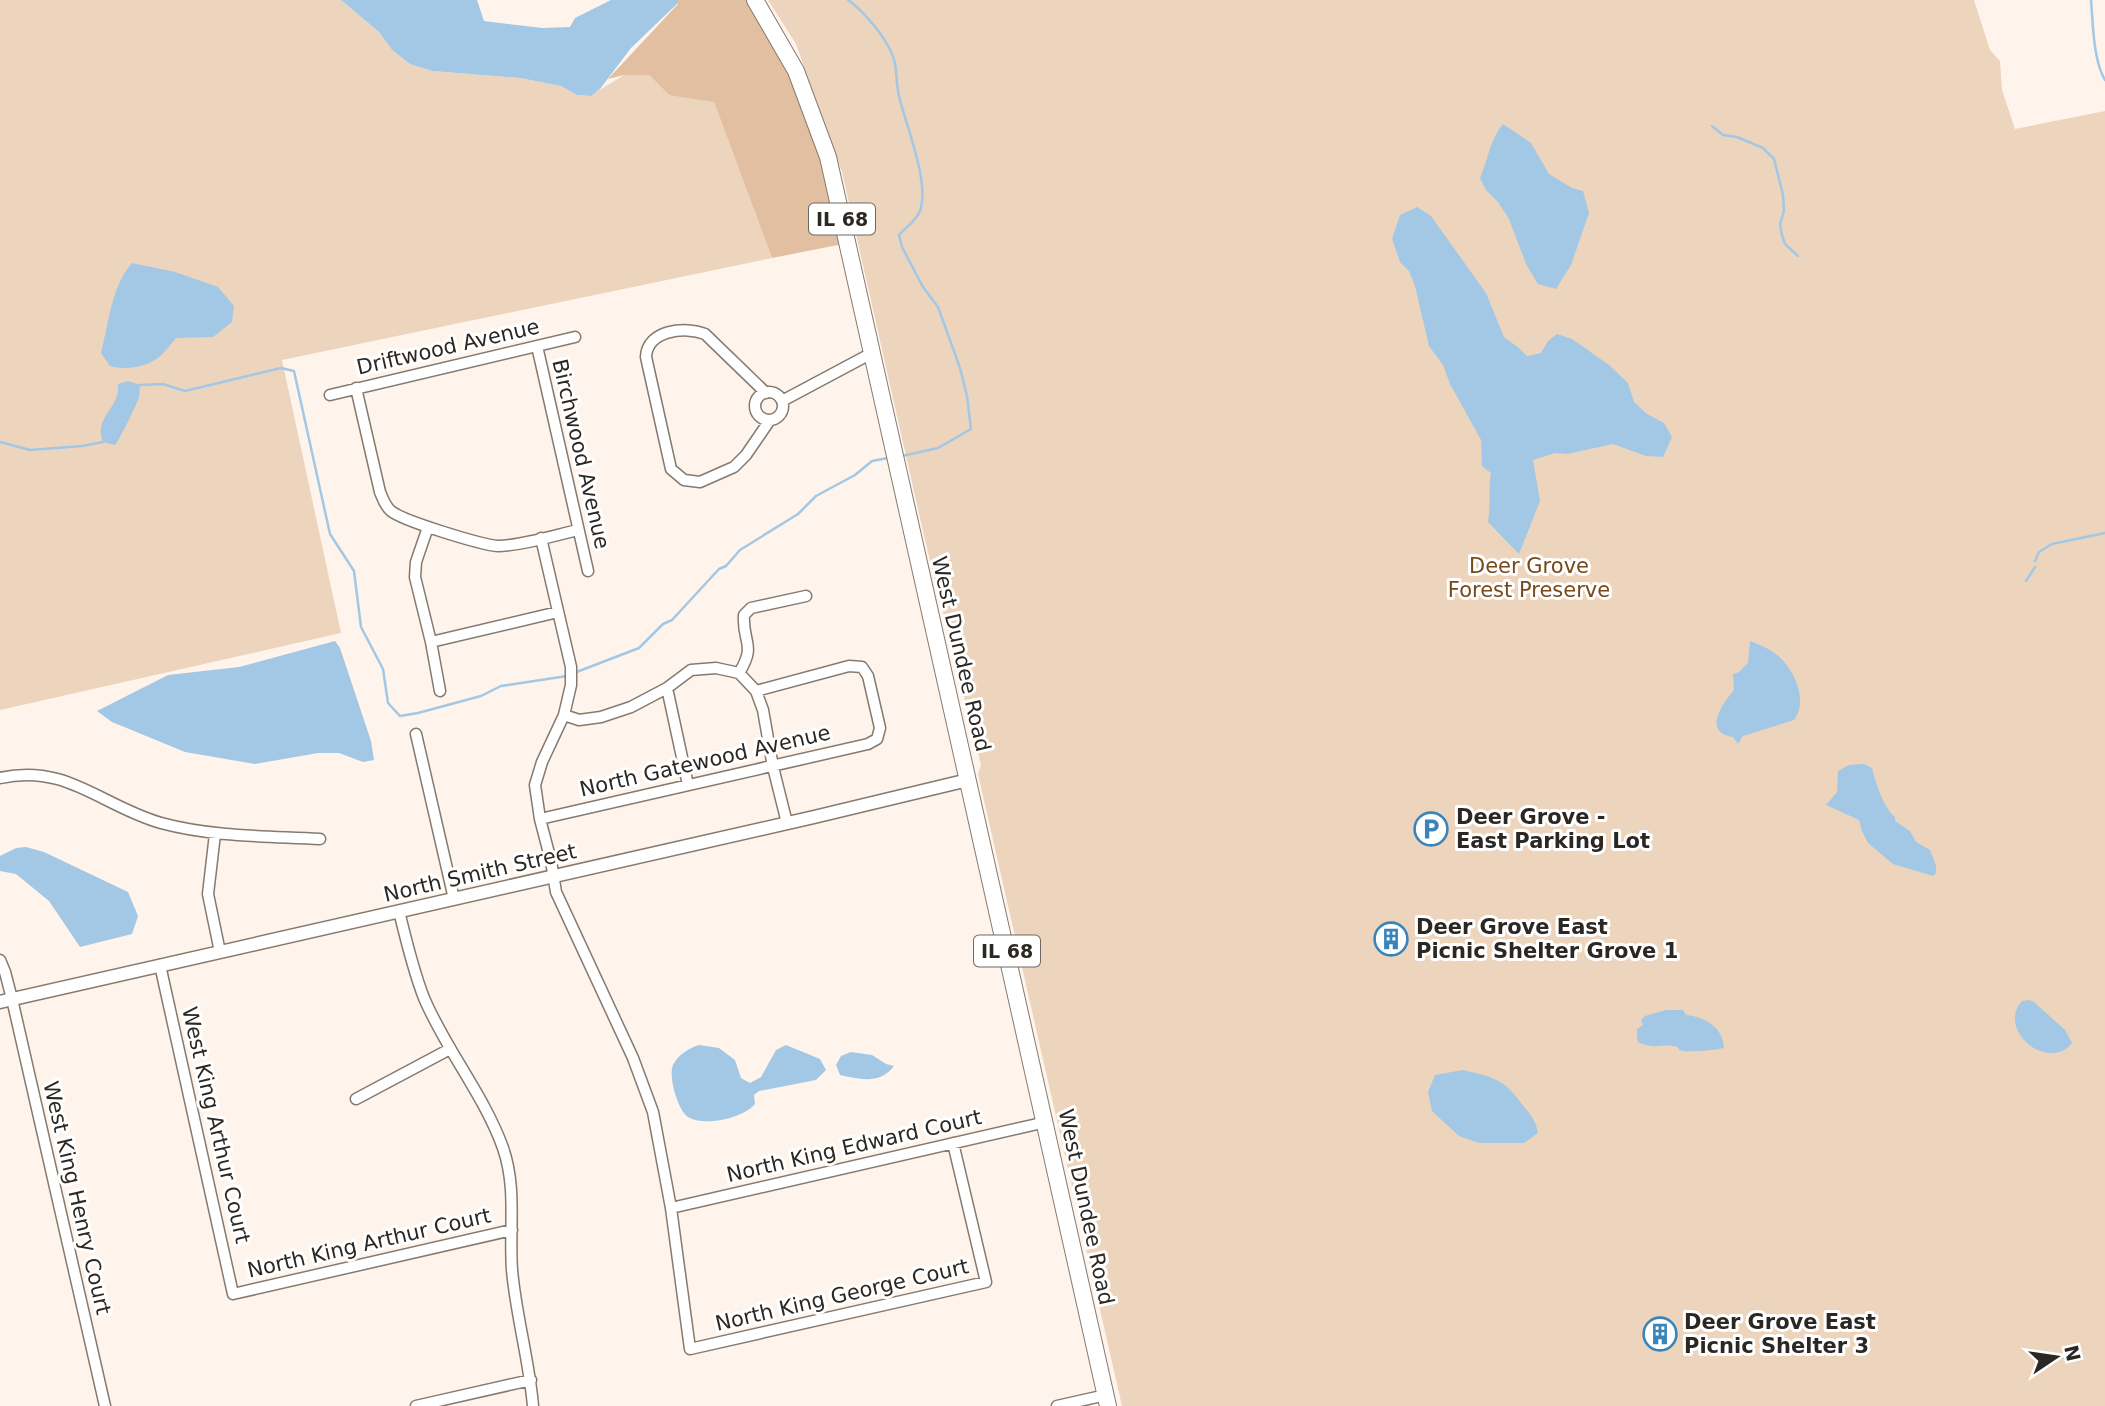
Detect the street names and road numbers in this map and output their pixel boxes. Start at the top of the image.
road number: IL 68 [809,204,875,234]
street label: Driftwood Avenue [354,314,542,380]
street label: Birchwood Avenue [547,357,615,551]
street label: West Dundee Road [927,554,995,754]
street label: North Gatewood Avenue [577,720,833,802]
street label: North Smith Street [381,839,579,907]
road number: IL 68 [974,936,1040,967]
street label: West King Arthur Court [177,1004,255,1246]
street label: West King Henry Court [38,1079,116,1317]
street label: North King Edward Court [724,1105,984,1187]
street label: West Dundee Road [1054,1107,1118,1307]
street label: North King Arthur Court [245,1203,493,1283]
street label: North King George Court [713,1254,971,1336]

